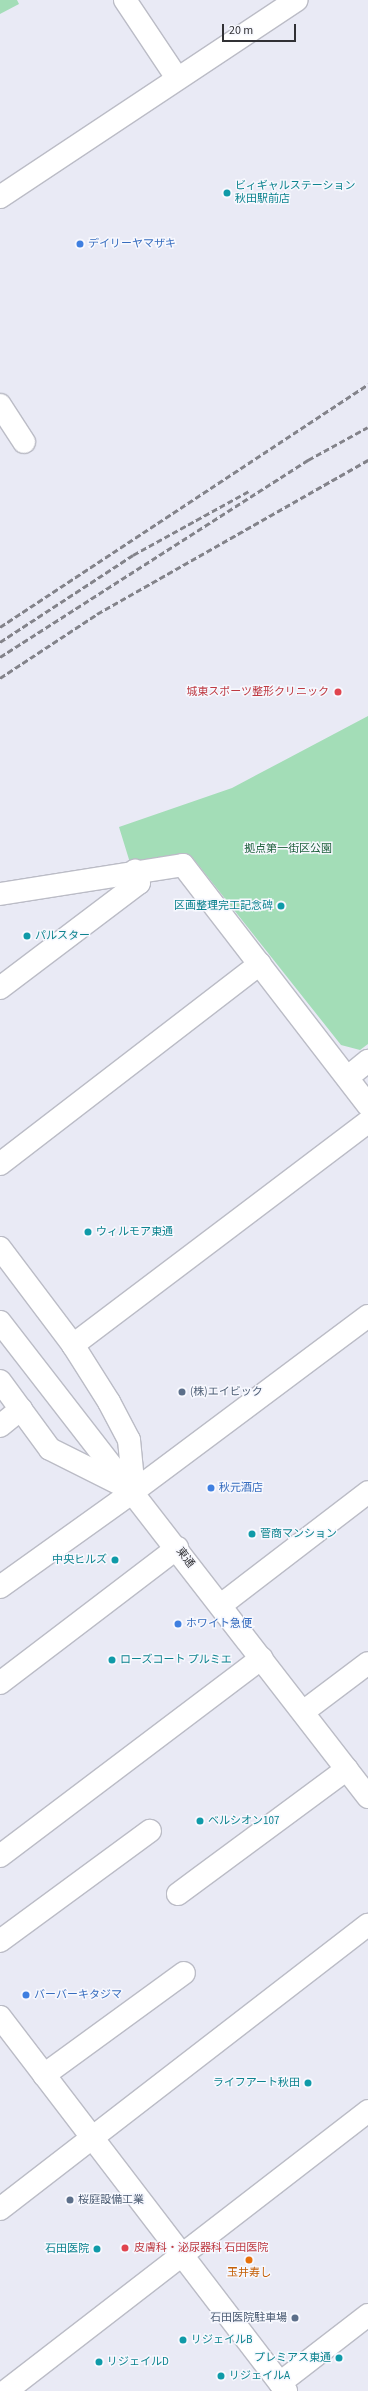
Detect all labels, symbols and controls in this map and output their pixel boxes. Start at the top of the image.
scale bar [224,16,298,42]
text: 20 m [229,22,253,39]
place label: ビィギャルステーション 秋田駅前店 [235,180,356,206]
marker: ビィギャルステーション 秋田駅前店 [222,188,232,198]
place label: デイリーヤマザキ [88,237,176,251]
marker: デイリーヤマザキ [75,239,85,249]
place label: 城東スポーツ整形クリニック [186,685,329,699]
marker: 城東スポーツ整形クリニック [332,686,344,698]
park label: 拠点第一街区公園 [244,842,332,856]
place label: 区画整理完工記念碑 [174,899,273,913]
marker: 区画整理完工記念碑 [276,901,286,911]
place label: パルスター [35,929,90,943]
marker: パルスター [22,931,32,941]
place label: ウィルモア東通 [96,1225,173,1239]
marker: ウィルモア東通 [83,1227,93,1237]
place label: (株)エイビック [190,1385,263,1399]
marker: (株)エイビック [177,1387,187,1397]
place label: 秋元酒店 [219,1481,263,1495]
marker: 秋元酒店 [206,1483,216,1493]
place label: 菅商マンション [260,1527,337,1541]
marker: 菅商マンション [247,1529,257,1539]
street label: 東通 [173,1545,197,1571]
place label: 中央ヒルズ [52,1553,107,1567]
marker: 中央ヒルズ [110,1555,120,1565]
place label: ホワイト急便 [186,1617,252,1631]
marker: ホワイト急便 [173,1619,183,1629]
place label: ローズコート プルミエ [120,1653,232,1667]
marker: ローズコート プルミエ [107,1655,117,1665]
place label: ベルシオン107 [208,1814,279,1828]
marker: ベルシオン107 [195,1816,205,1826]
place label: バーバーキタジマ [34,1988,122,2002]
marker: バーバーキタジマ [21,1990,31,2000]
place label: ライフアート秋田 [213,2076,300,2090]
marker: ライフアート秋田 [303,2078,313,2088]
place label: 桜庭設備工業 [78,2193,144,2207]
marker: 桜庭設備工業 [65,2195,75,2205]
place label: 皮膚科・泌尿器科 石田医院 [134,2241,268,2255]
place label: 石田医院 [45,2242,89,2256]
marker: 皮膚科・泌尿器科 石田医院 [119,2242,131,2254]
marker: 石田医院 [92,2244,102,2254]
marker: 玉井寿し [244,2255,254,2265]
place label: 玉井寿し [227,2266,271,2280]
place label: 石田医院駐車場 [210,2311,287,2325]
marker: 石田医院駐車場 [290,2313,300,2323]
place label: リジェイルB [191,2333,252,2347]
marker: リジェイルB [178,2335,188,2345]
place label: プレミアス東通 [254,2351,331,2365]
marker: プレミアス東通 [334,2353,344,2363]
place label: リジェイルD [107,2355,169,2369]
marker: リジェイルD [94,2357,104,2367]
place label: リジェイルA [229,2369,290,2383]
marker: リジェイルA [216,2371,226,2381]

